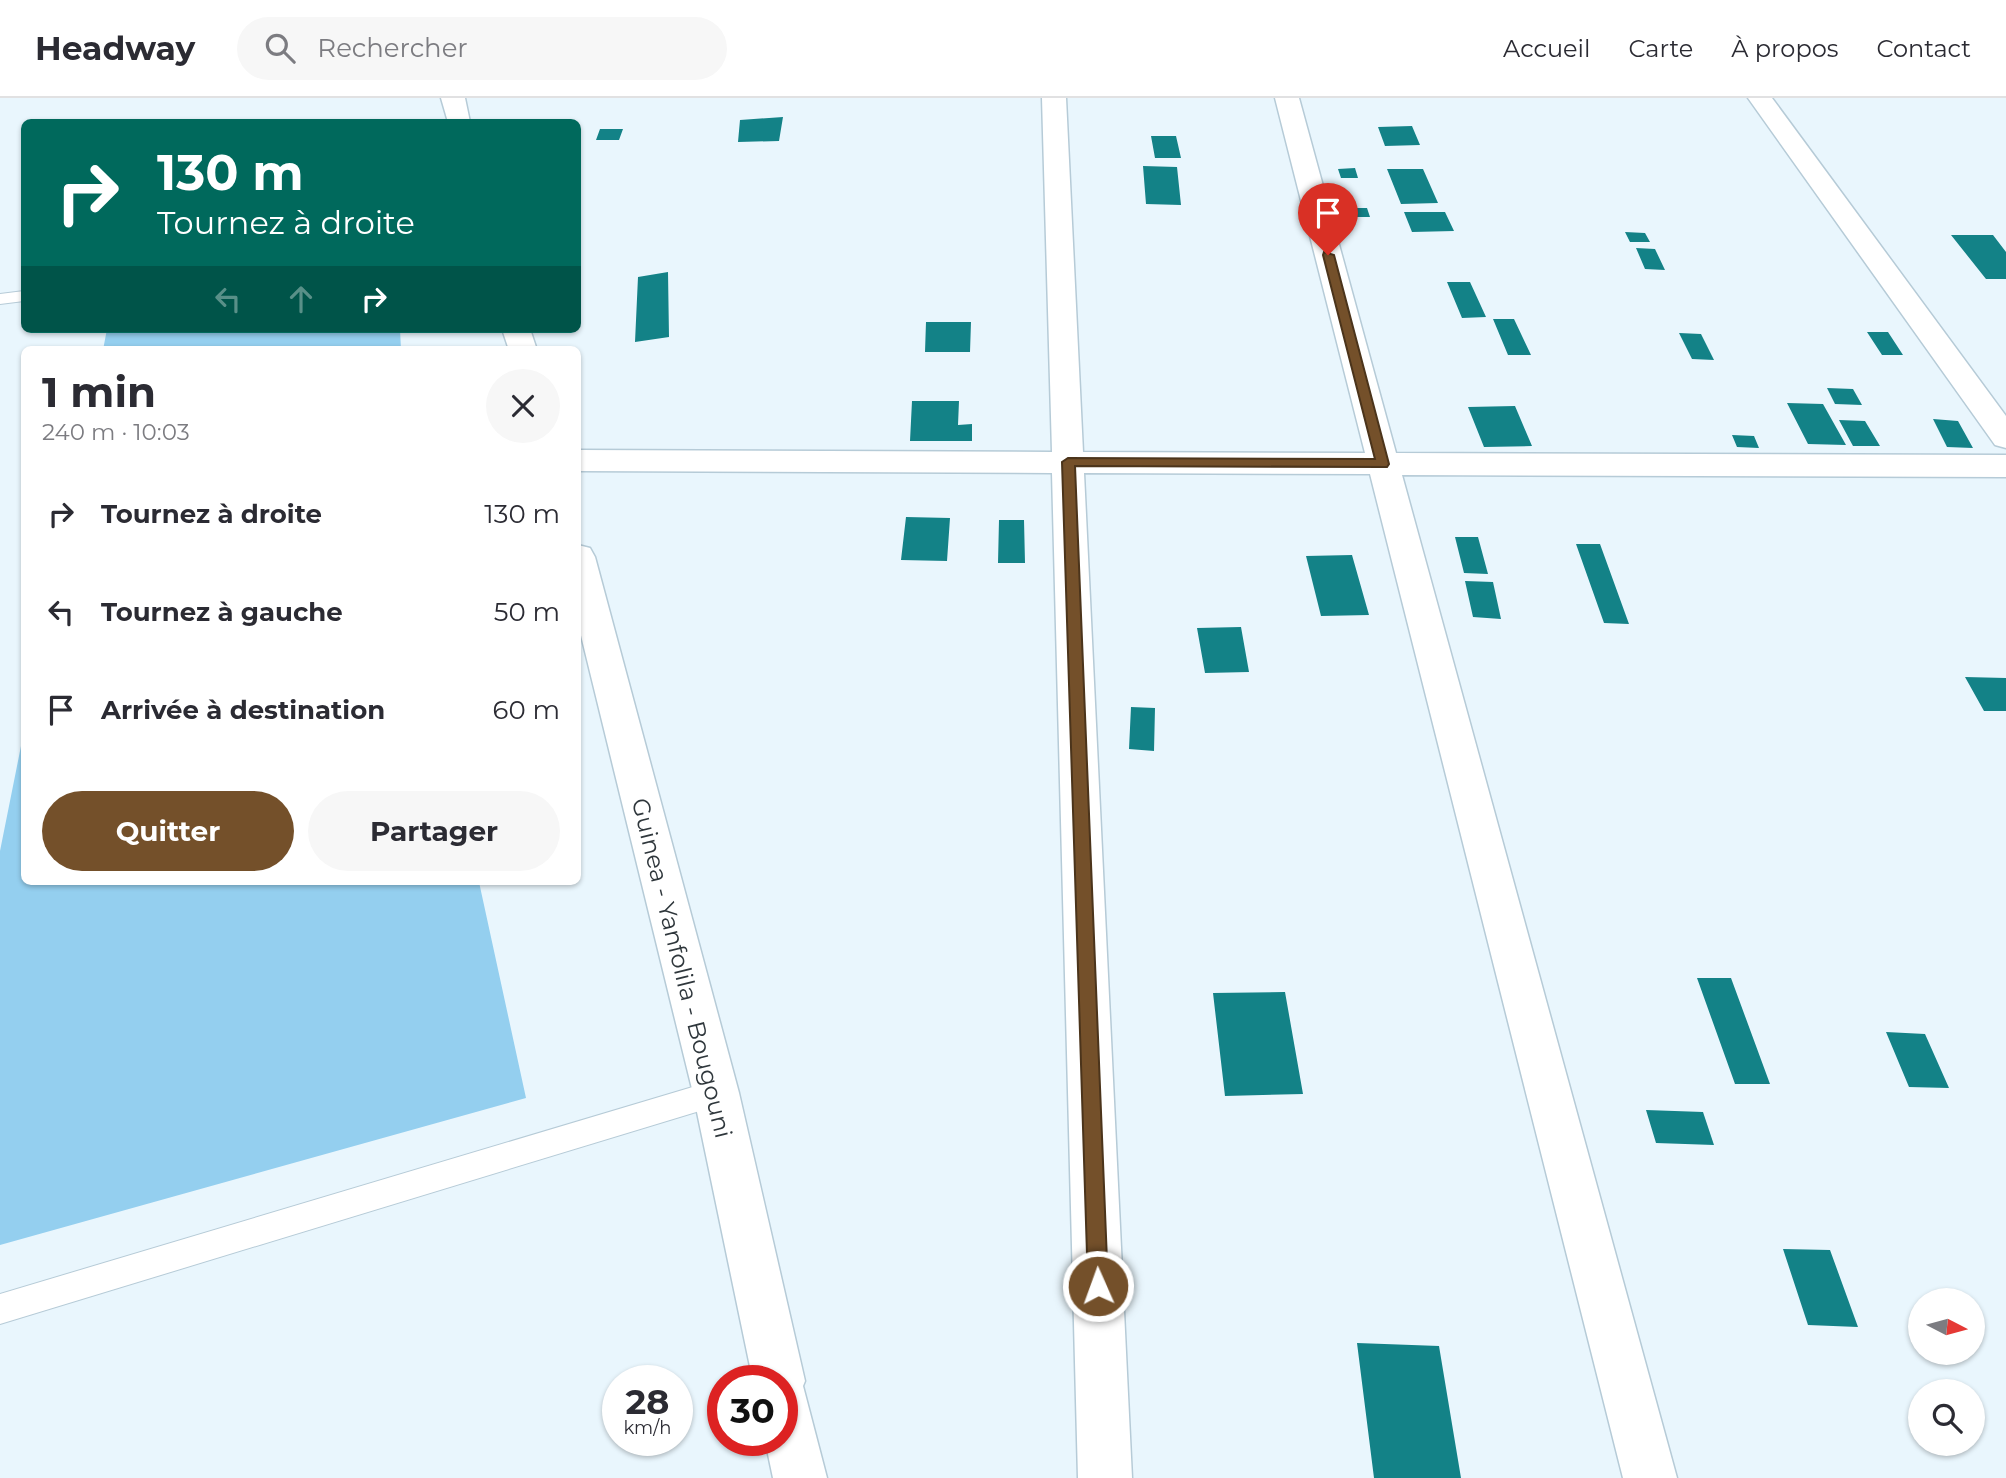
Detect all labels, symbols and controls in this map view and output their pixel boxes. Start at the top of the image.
search box [237,17,727,80]
text: Headway [35,28,195,68]
icon: search [261,29,299,67]
text: Rechercher [317,32,468,64]
text: Accueil [1503,34,1590,63]
text: Carte [1628,34,1693,63]
text: À propos [1731,34,1838,63]
text: Contact [1876,34,1971,63]
text: 130 m [157,143,304,202]
icon: right [42,147,133,238]
pin [1298,183,1358,255]
icon: arrive [1309,194,1347,232]
text: Tournez à droite [157,203,415,242]
icon: left [209,280,247,318]
icon: ahead [282,280,320,318]
icon: right [355,280,393,318]
text: 1 min [42,366,156,418]
button: close [486,369,560,443]
text: 240 m · 10:03 [42,418,190,446]
icon: right [42,495,80,533]
text: Tournez à droite [101,498,322,530]
text: 130 m [484,498,560,530]
icon: left [42,593,80,631]
text: Tournez à gauche [101,596,343,628]
text: 50 m [494,596,560,628]
icon: arrive [42,691,80,729]
text: Arrivée à destination [101,694,385,726]
text: 60 m [493,694,560,726]
button: Quitter [42,791,294,871]
button: Partager [308,791,560,871]
street label: Guinea - Yanfolila - Bougouni [626,795,738,1141]
position arrow [1061,1249,1135,1323]
north arrow [1908,1288,1984,1365]
map controls [1908,1288,1985,1456]
speed limit sign: 30 [707,1365,798,1456]
button: search [1908,1379,1985,1456]
text: 28 [626,1380,669,1423]
text: km/h [623,1417,672,1439]

